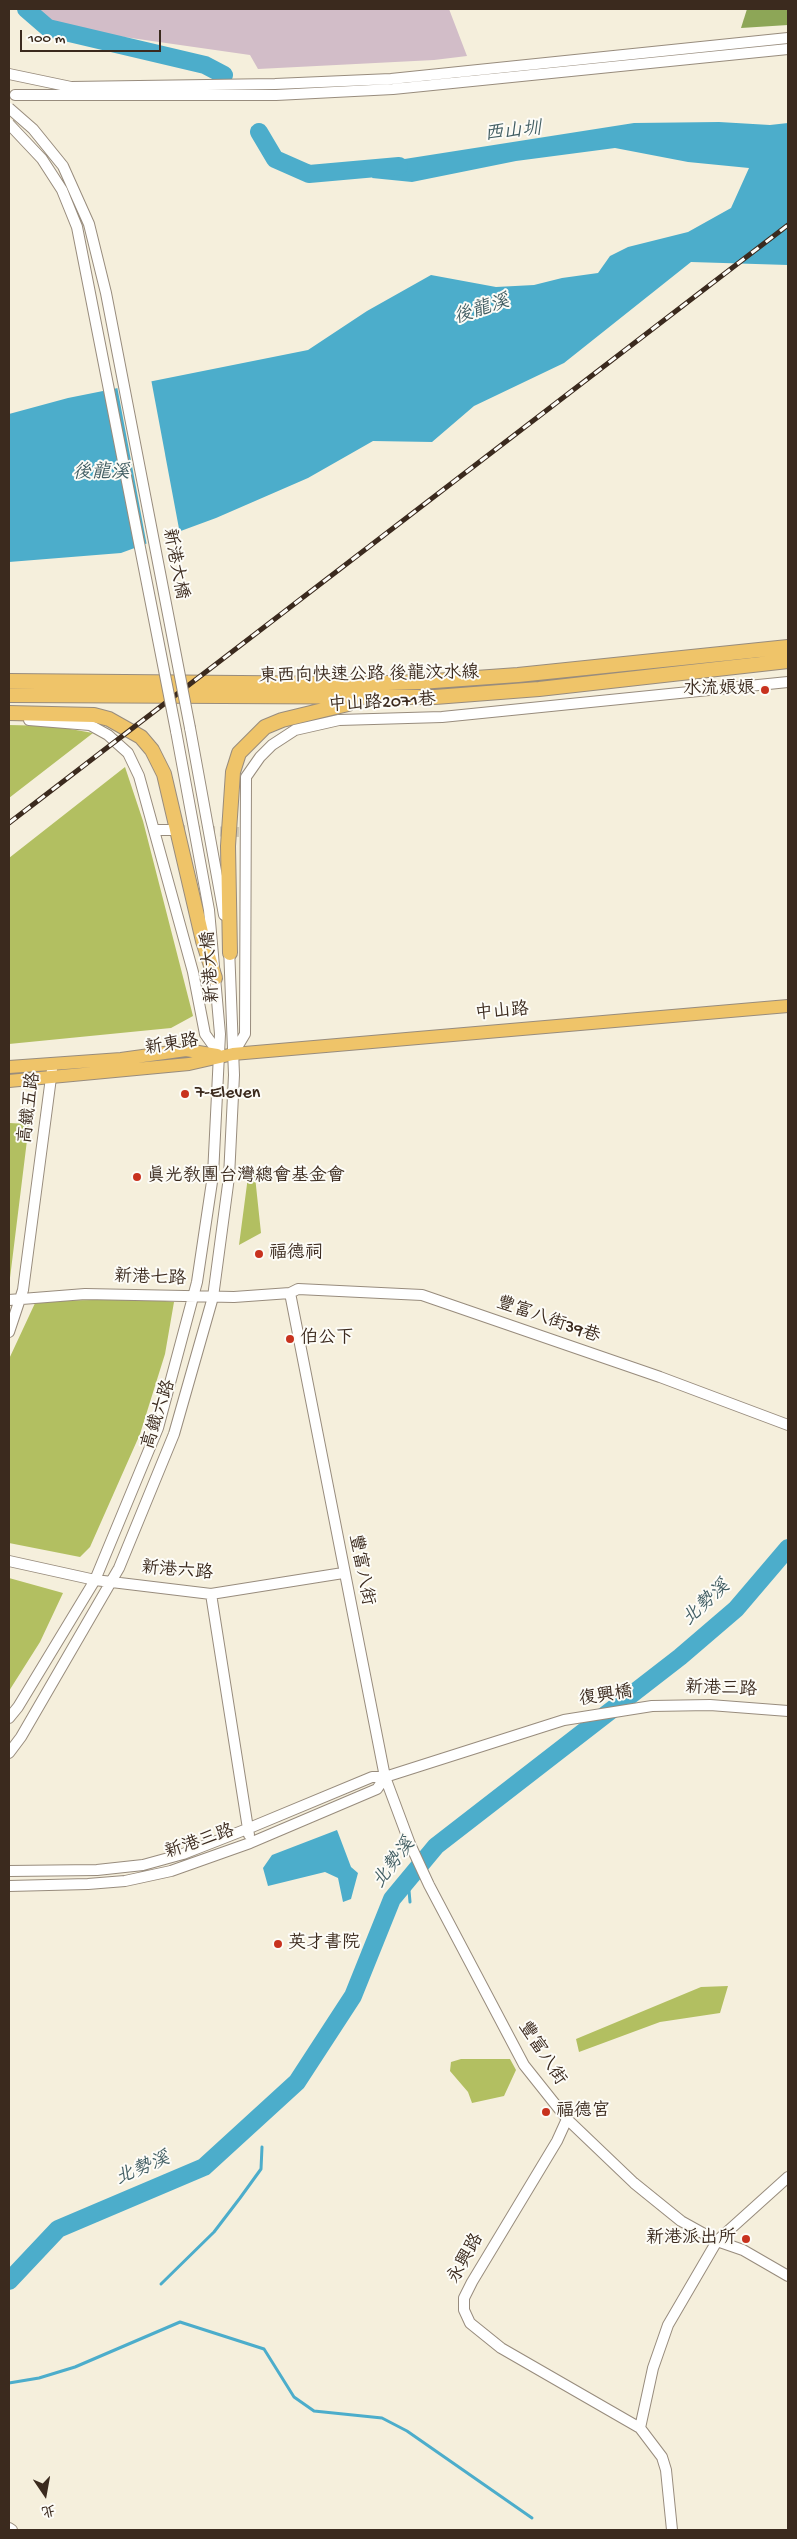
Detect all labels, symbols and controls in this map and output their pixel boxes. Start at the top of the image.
scale bar [22,20,164,52]
text: 100 m [28,30,65,48]
water label: 西山圳 [483,119,543,147]
water label: 後龍溪 [451,291,513,331]
water label: 後龍溪 [73,463,129,485]
street label: 新港大橋 [157,527,191,601]
street label: 東西向快速公路 後龍汶水線 [259,663,479,689]
place label: 水流娘娘 [683,679,755,701]
marker: 水流娘娘 [759,684,771,696]
street label: 中山路2071巷 [328,690,436,718]
street label: 新港大橋 [199,930,225,1004]
street label: 中山路 [474,1000,530,1026]
street label: 新東路 [144,1031,200,1061]
street label: 高鐵五路 [16,1071,46,1145]
place label: 7-Eleven [195,1083,260,1105]
marker: 7-Eleven [179,1088,191,1100]
place label: 真光教團台灣總會基金會 [147,1166,345,1188]
marker: 真光教團台灣總會基金會 [131,1171,143,1183]
place label: 福德祠 [269,1243,323,1265]
marker: 福德祠 [253,1248,265,1260]
street label: 新港七路 [114,1267,186,1291]
street label: 豐富八街39巷 [493,1293,603,1349]
place label: 伯公下 [300,1328,354,1350]
marker: 伯公下 [284,1333,296,1345]
street label: 高鐵六路 [139,1377,181,1453]
street label: 豐富八街 [343,1533,377,1607]
street label: 新港六路 [140,1558,214,1586]
water label: 北勢溪 [678,1576,736,1632]
street label: 新港三路 [685,1678,757,1702]
street label: 復興橋 [578,1682,634,1712]
street label: 新港三路 [162,1821,238,1865]
water label: 北勢溪 [369,1834,421,1894]
place label: 英才書院 [288,1933,360,1955]
marker: 英才書院 [272,1938,284,1950]
street label: 豐富八街 [512,2018,570,2090]
place label: 福德宮 [556,2101,610,2123]
marker: 福德宮 [540,2106,552,2118]
water label: 北勢溪 [112,2148,174,2192]
place label: 新港派出所 [646,2228,736,2250]
street label: 永興路 [444,2230,490,2288]
marker: 新港派出所 [740,2233,752,2245]
north arrow [20,2469,70,2519]
text: 北 [40,2499,57,2519]

